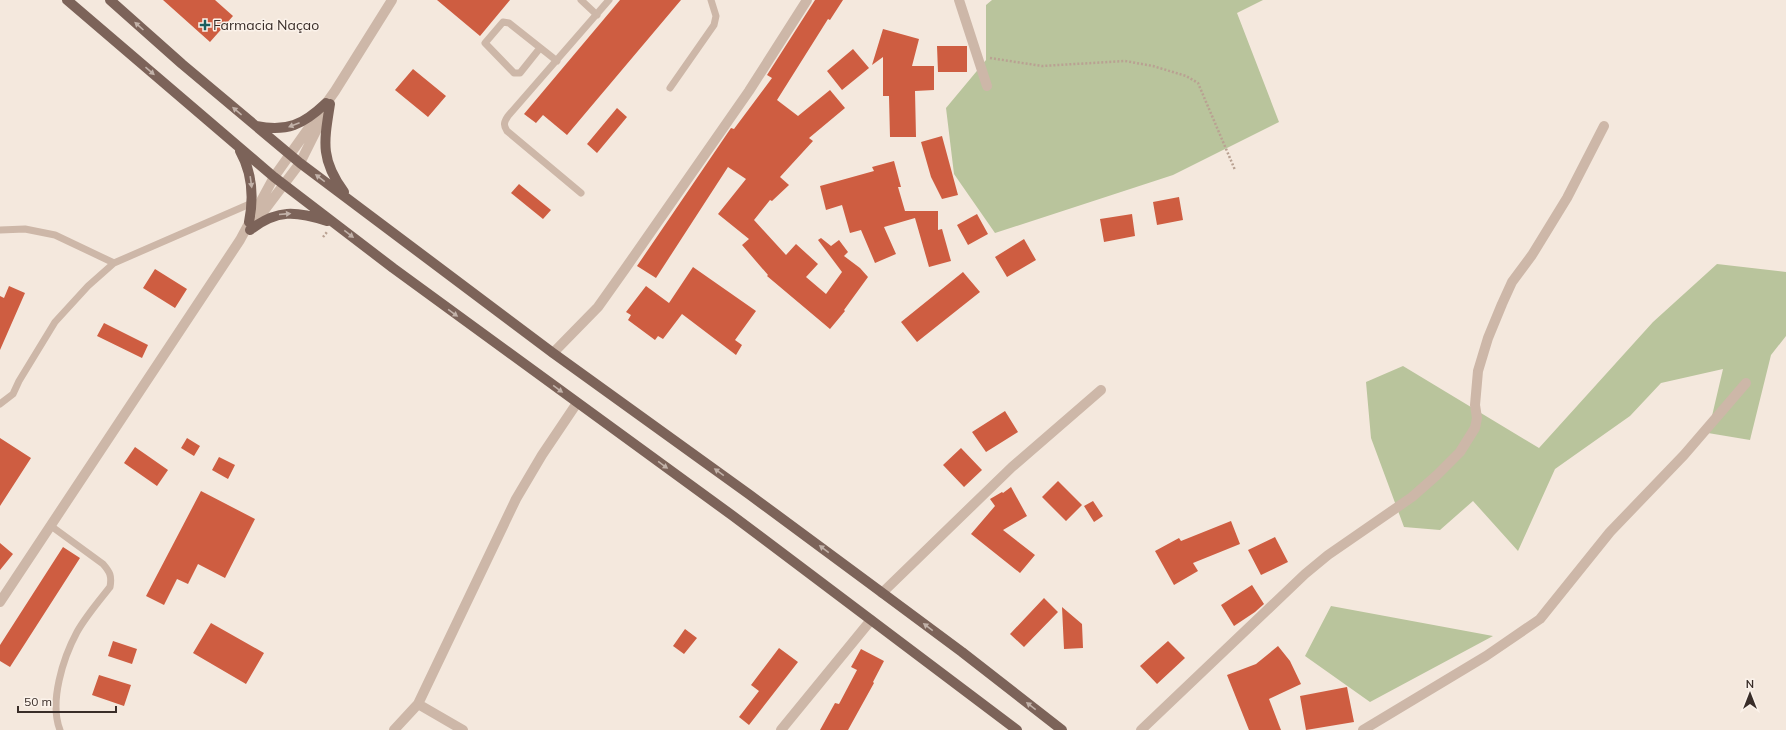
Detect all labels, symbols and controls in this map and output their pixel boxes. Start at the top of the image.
place label: Farmacia Naçao [213,16,319,34]
marker: Farmacia Naçao [200,20,210,30]
one-way arrow [135,22,144,31]
one-way arrow [144,67,155,76]
one-way arrow [232,107,243,116]
one-way arrow [287,122,299,128]
one-way arrow [314,173,325,182]
one-way arrow [248,176,254,188]
one-way arrow [279,211,291,217]
one-way arrow [343,230,354,238]
one-way arrow [447,308,458,317]
one-way arrow [553,385,563,393]
one-way arrow [658,461,668,469]
one-way arrow [713,468,724,476]
one-way arrow [818,545,829,553]
one-way arrow [922,623,933,631]
north arrow [1730,674,1770,714]
text: N [1746,677,1754,691]
scale bar [18,688,116,714]
text: 50 m [24,694,52,709]
one-way arrow [1025,702,1036,710]

